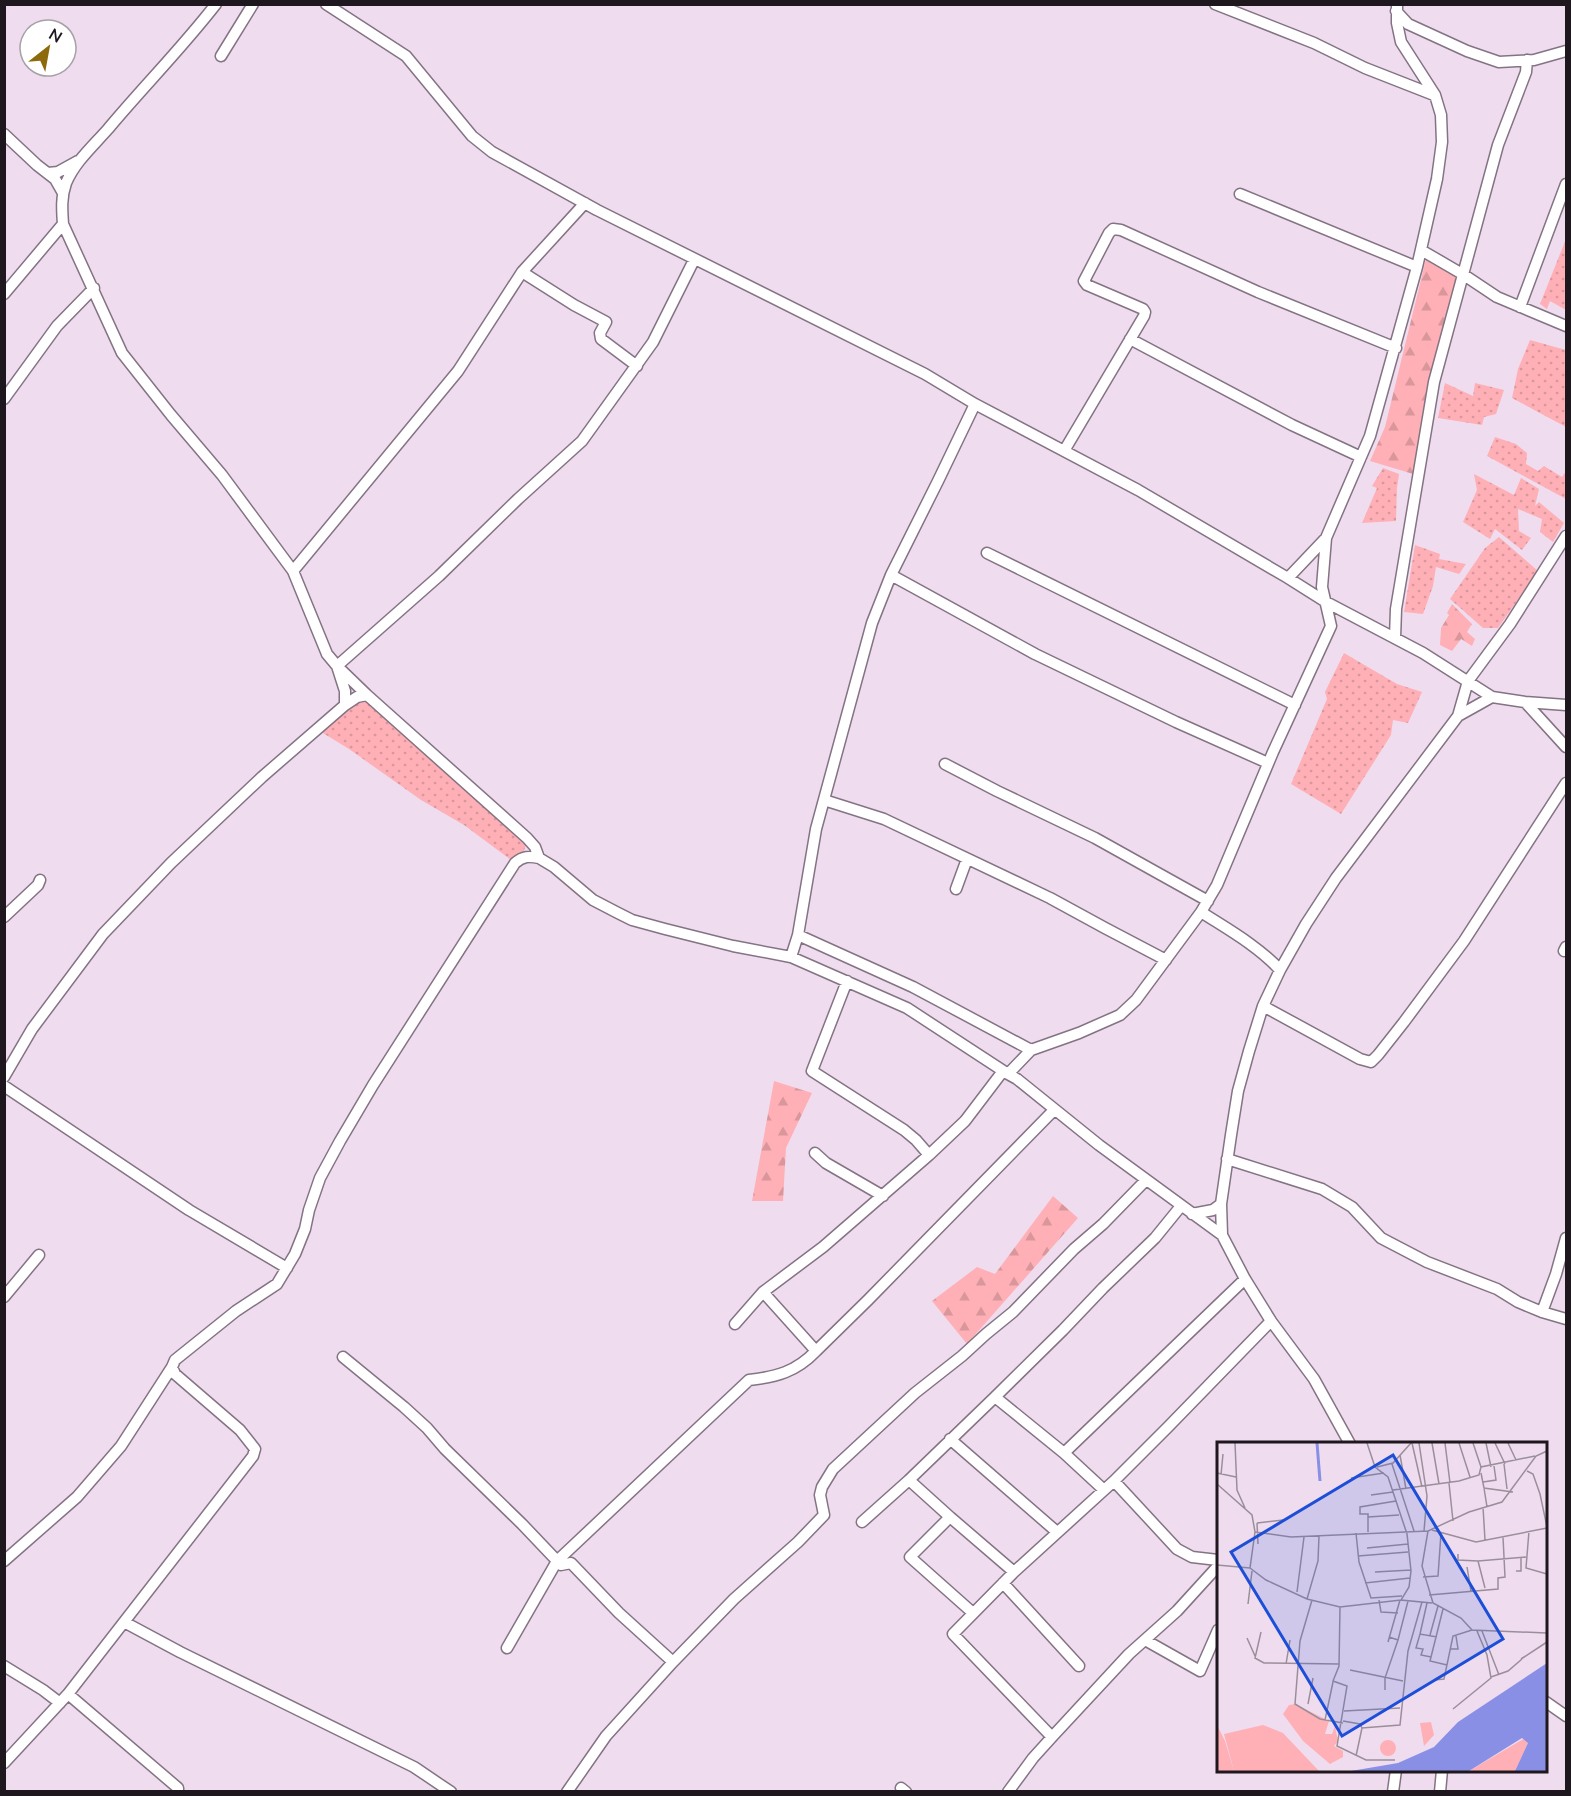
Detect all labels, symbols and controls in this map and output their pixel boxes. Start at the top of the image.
north arrow [18,18,78,78]
text: N [45,23,66,47]
inset map [1217,1442,1547,1772]

